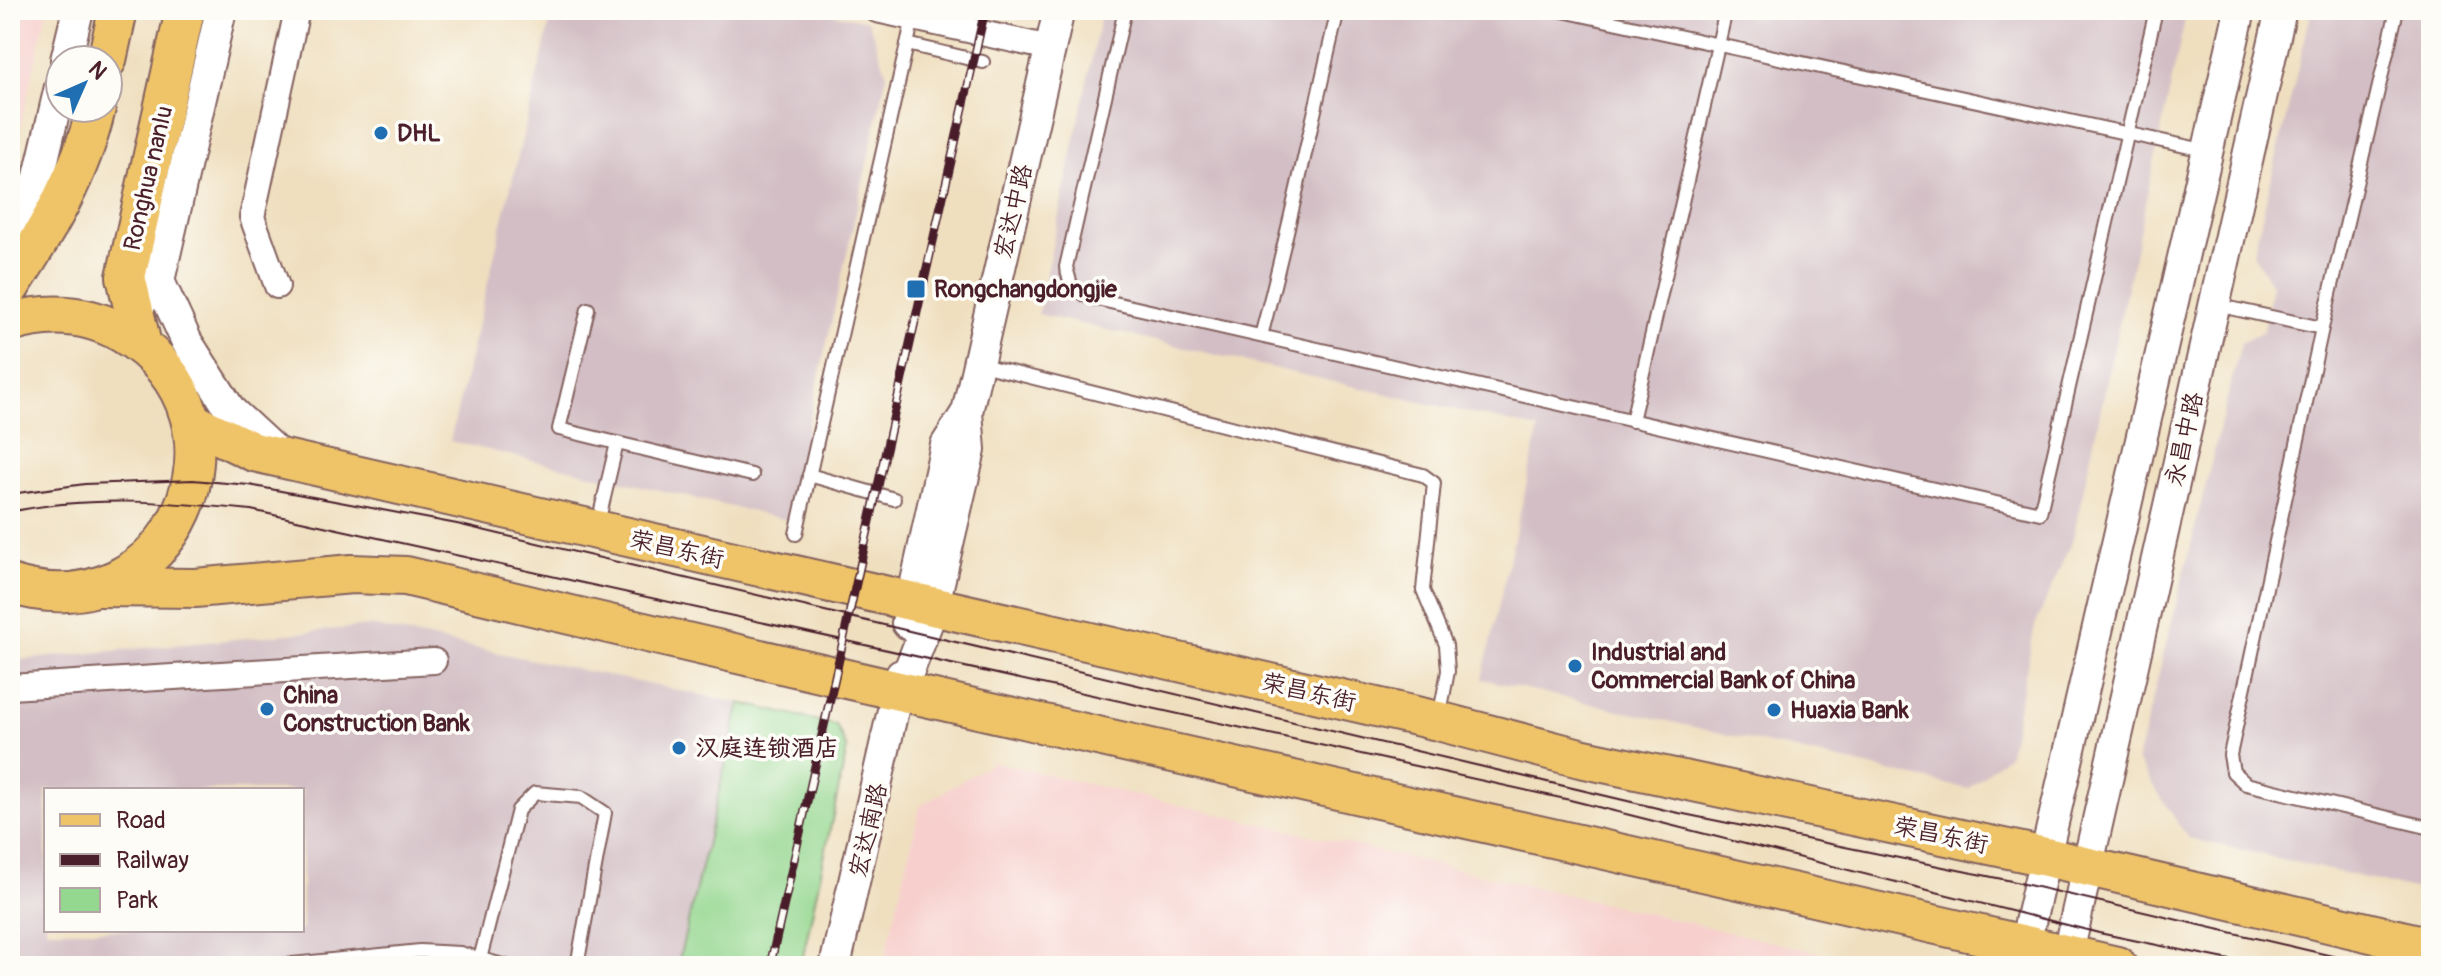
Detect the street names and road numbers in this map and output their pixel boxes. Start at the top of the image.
street label: Ronghua nanlu [118,103,179,253]
street label: 宏达中路 [989,161,1038,261]
street label: 永昌中路 [2160,389,2209,489]
street label: 荣昌东街 [627,525,727,574]
street label: 荣昌东街 [1259,668,1359,717]
street label: 宏达南路 [844,780,893,880]
street label: 荣昌东街 [1891,811,1991,860]

